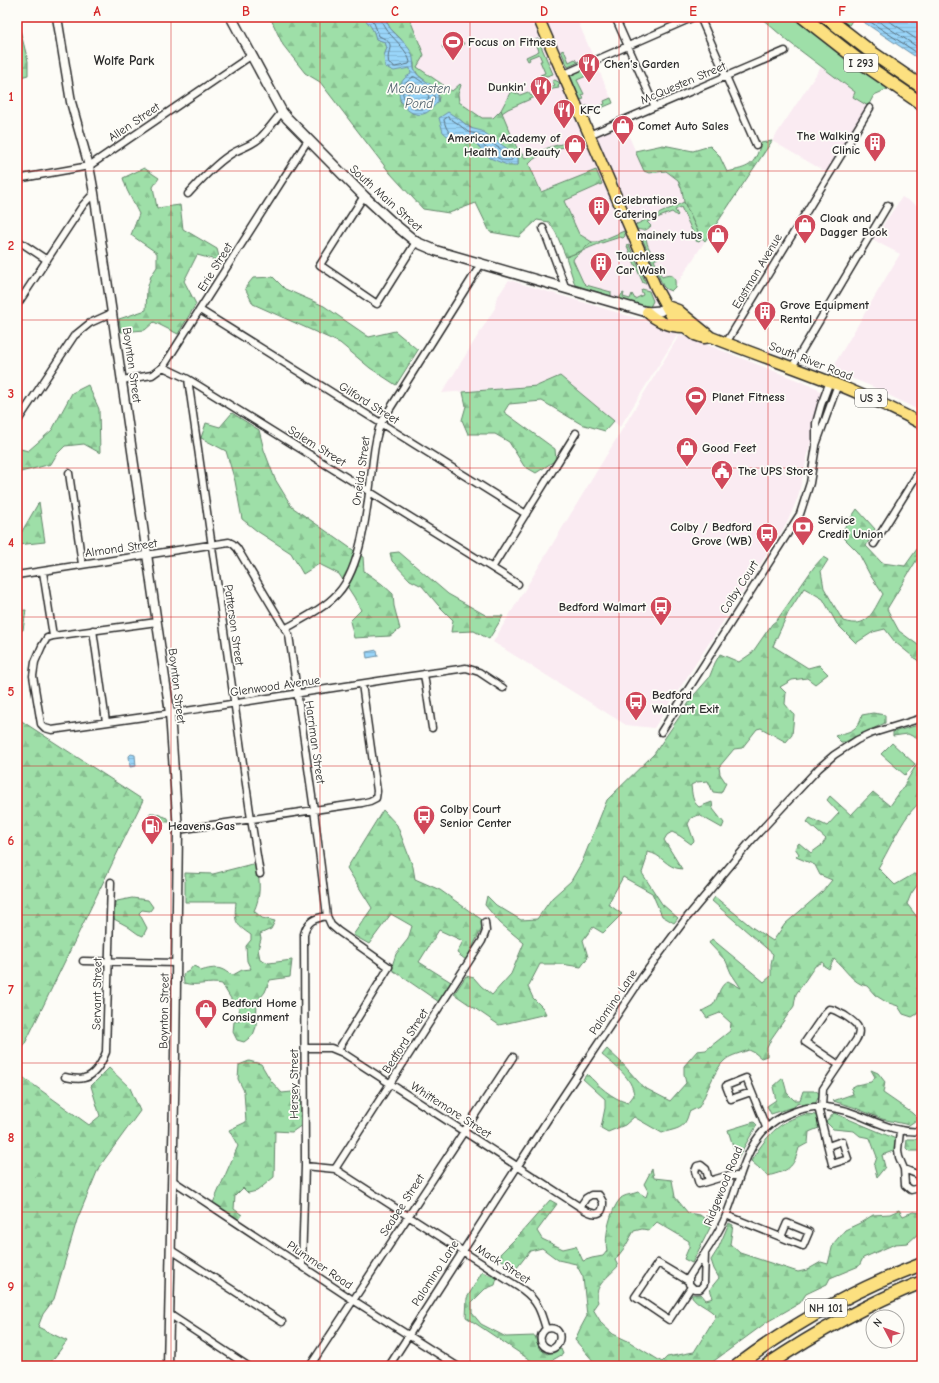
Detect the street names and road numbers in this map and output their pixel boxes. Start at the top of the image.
road number: I 293 [844,54,878,72]
street label: McQuesten Street [638,59,728,107]
street label: Allen Street [106,99,163,144]
street label: South Main Street [347,162,426,235]
street label: Eastman Avenue [729,231,785,311]
street label: Erie Street [195,240,236,294]
street label: Boynton Street [120,326,144,404]
street label: South River Road [767,339,855,383]
street label: Gilford Street [336,379,402,427]
road number: US 3 [855,389,887,407]
street label: Salem Street [286,423,349,470]
street label: Oneida Street [349,435,373,506]
street label: Almond Street [84,536,159,560]
street label: Colby Court [717,558,762,616]
street label: Patterson Street [221,584,247,667]
street label: Boynton Street [165,647,189,725]
street label: Glenwood Avenue [229,673,321,699]
street label: Harriman Street [302,699,328,785]
street label: Servant Street [89,957,105,1030]
street label: Palomino Lane [586,967,640,1037]
street label: Boynton Street [156,972,172,1049]
street label: Bedford Street [379,1006,431,1076]
street label: Hersey Street [287,1049,301,1119]
street label: Whittemore Street [408,1079,494,1141]
street label: Ridgewood Road [701,1144,745,1228]
street label: Seabee Street [377,1171,428,1239]
street label: Palomino Lane [409,1237,461,1309]
street label: Plummer Road [285,1238,355,1292]
street label: Mack Street [473,1241,533,1287]
road number: NH 101 [805,1299,847,1317]

